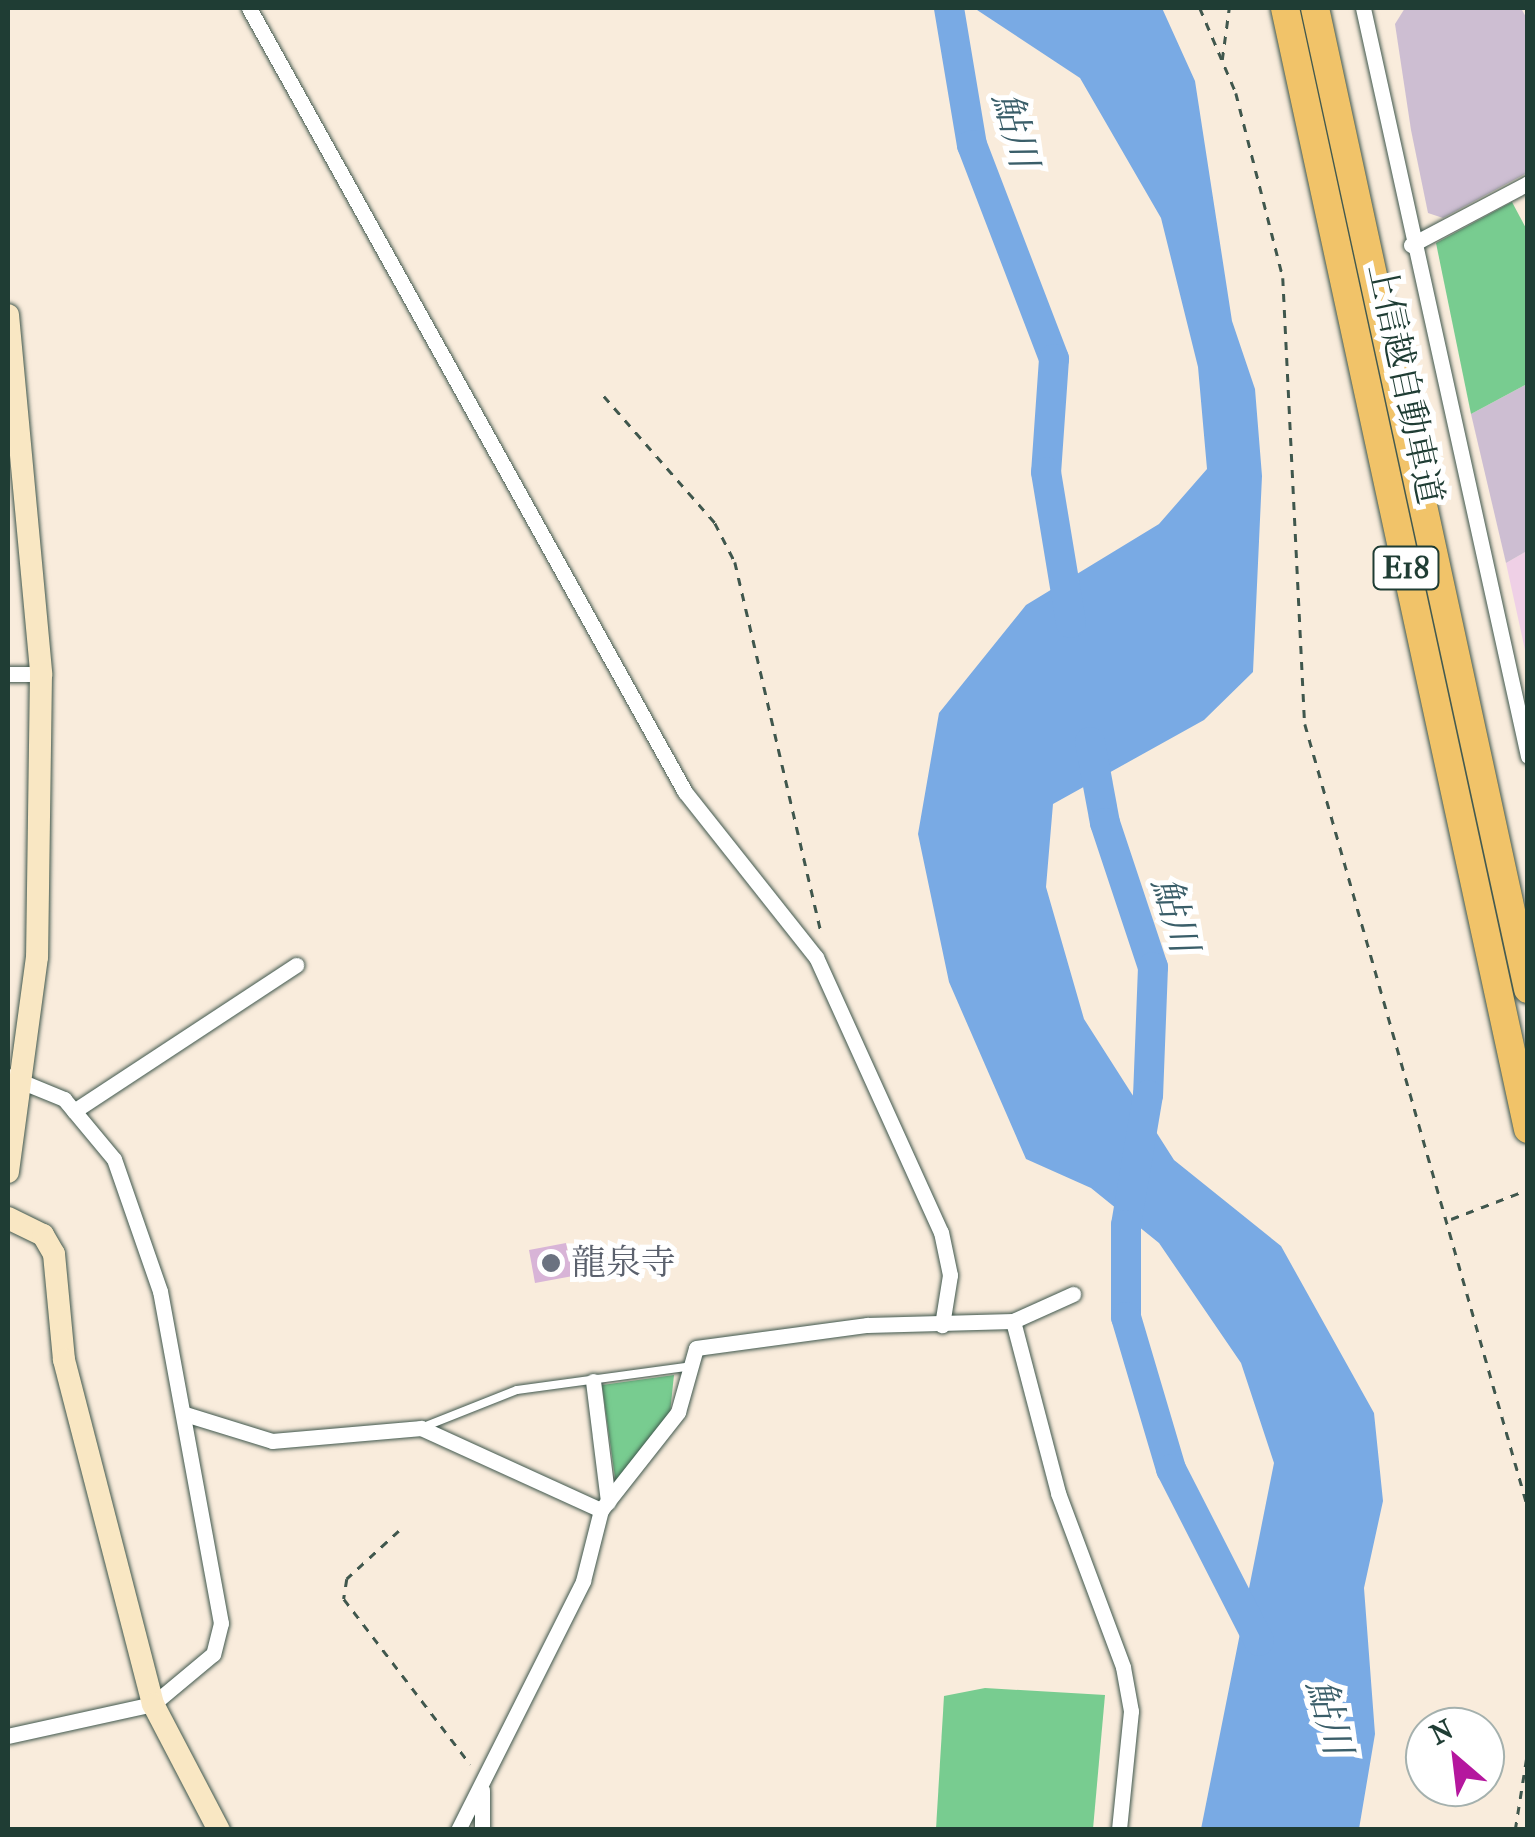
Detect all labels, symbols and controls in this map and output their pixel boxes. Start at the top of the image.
water label: 鮎川 [983,87,1047,173]
street label: 上信越自動車道 [1359,260,1451,508]
road number: E18 [1371,541,1441,595]
water label: 鮎川 [1143,872,1207,958]
place label: 龍泉寺 [571,1242,676,1284]
marker: 龍泉寺 [540,1252,562,1274]
water label: 鮎川 [1297,1674,1361,1760]
north arrow [1405,1707,1505,1807]
text: N [1424,1712,1459,1751]

